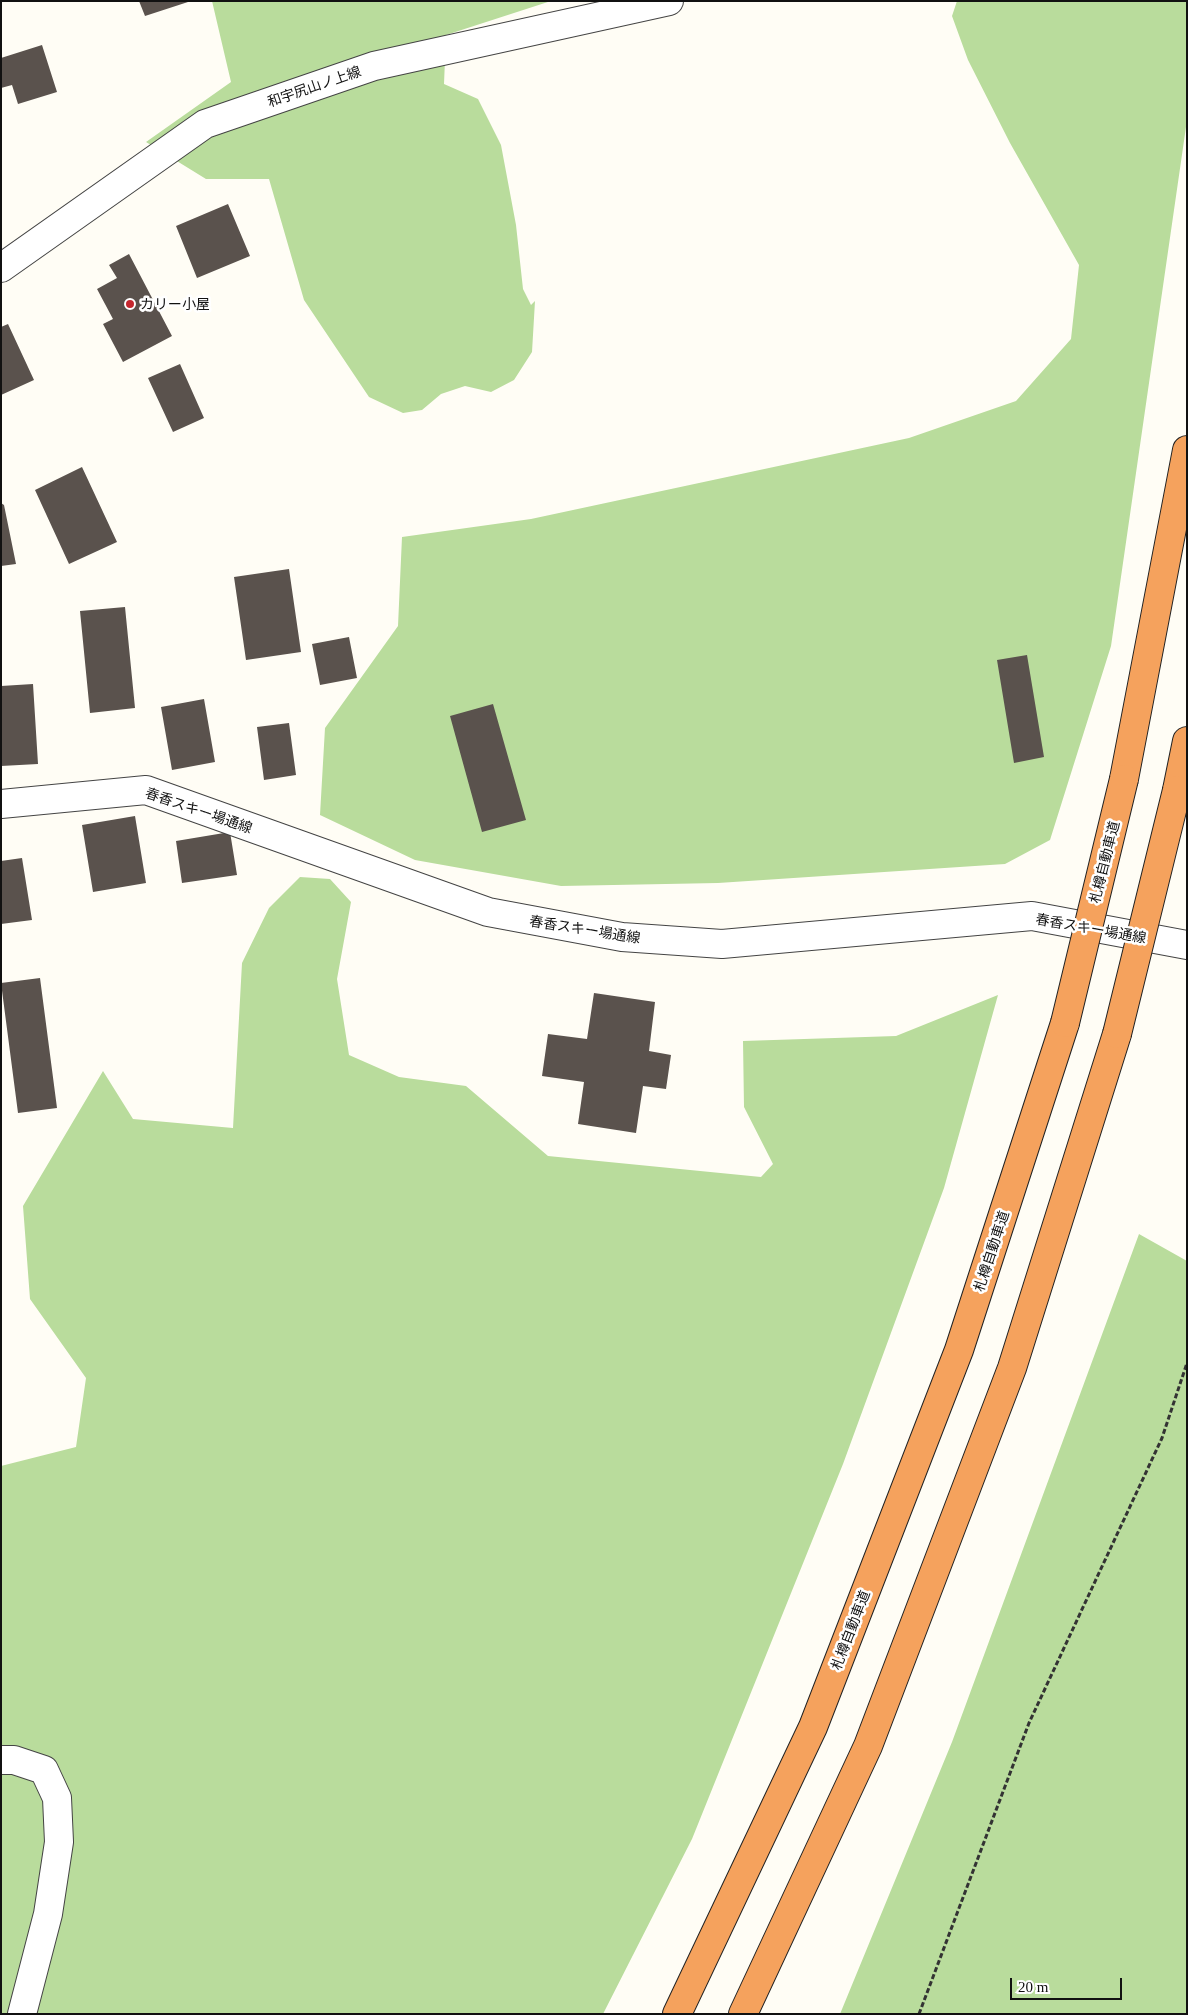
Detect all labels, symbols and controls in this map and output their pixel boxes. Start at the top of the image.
street label: 和宇尻山ノ上線 [265,62,363,110]
place label: カリー小屋 [140,296,210,312]
marker: カリー小屋 [124,298,136,310]
street label: 春香スキー場通線 [143,784,255,836]
street label: 札樽自動車道 [1086,819,1122,905]
street label: 春香スキー場通線 [1034,910,1148,946]
street label: 春香スキー場通線 [528,912,642,946]
street label: 札樽自動車道 [970,1208,1012,1294]
street label: 札樽自動車道 [827,1588,873,1672]
scale bar [1013,1968,1126,2000]
text: 20 m [1018,1979,1048,1995]

